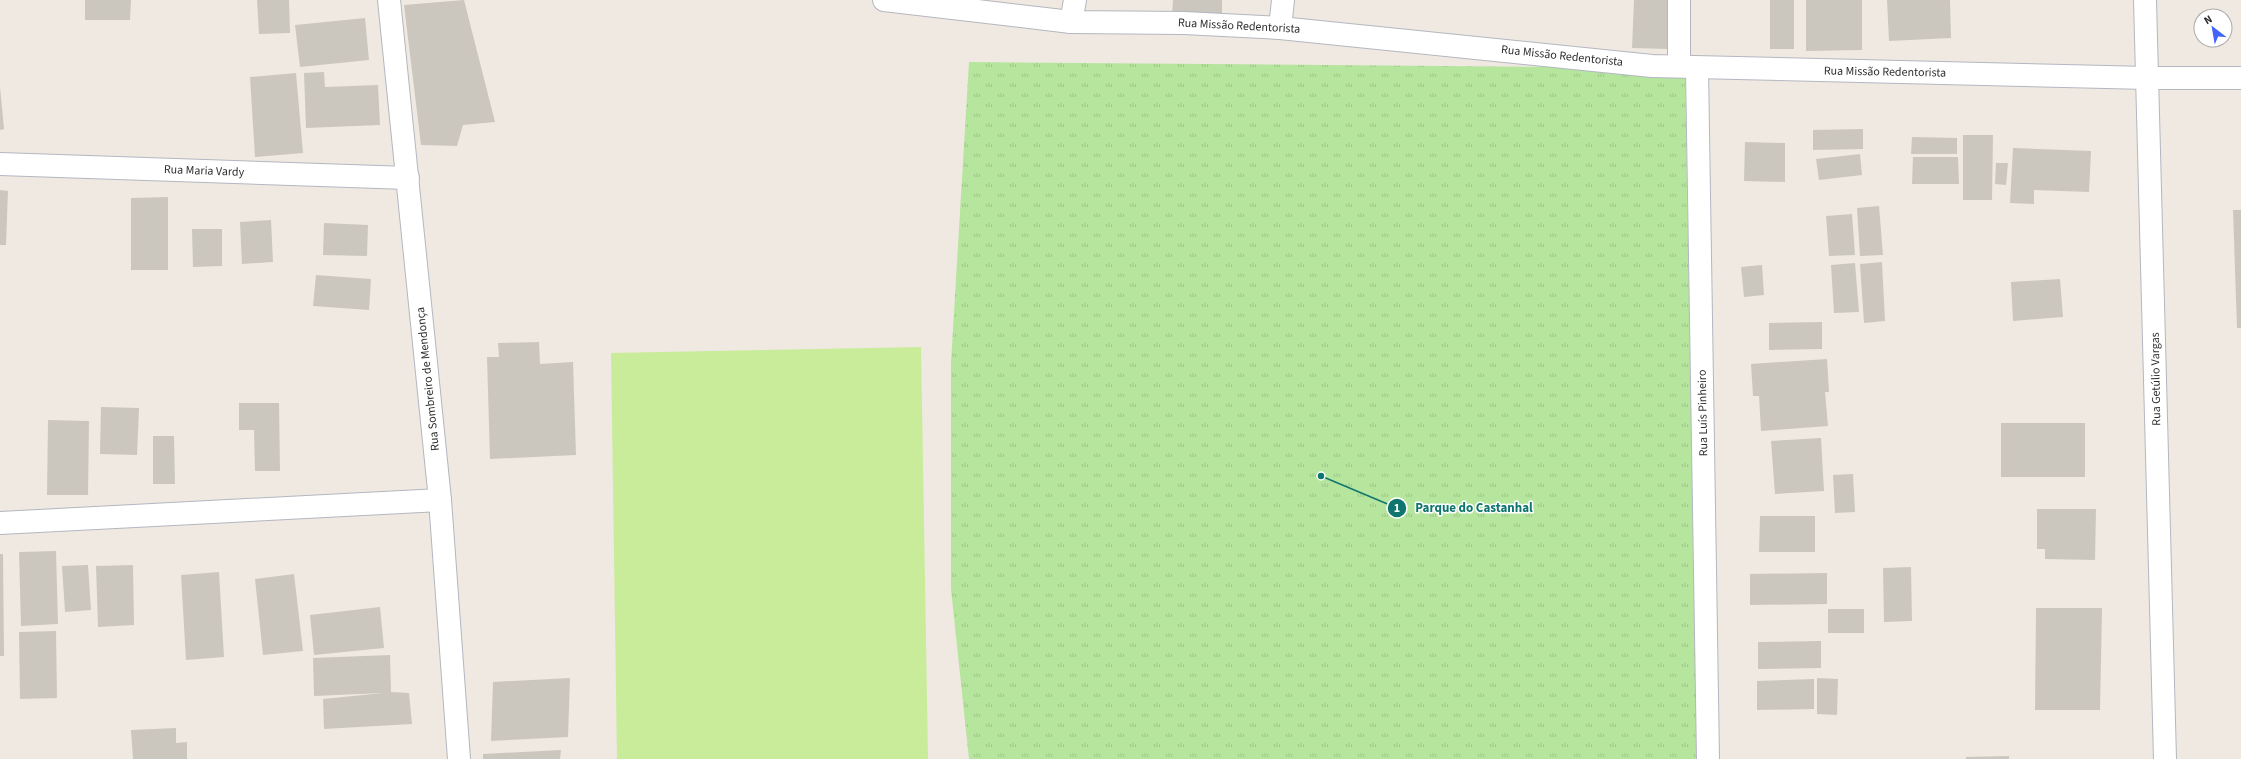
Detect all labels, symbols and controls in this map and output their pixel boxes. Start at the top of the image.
north arrow [2193,8,2233,48]
text: N [2201,12,2215,28]
street label: Rua Missão Redentorista [1177,14,1301,38]
street label: Rua Missão Redentorista [1500,41,1624,71]
street label: Rua Missão Redentorista [1824,62,1946,82]
street label: Rua Maria Vardy [164,161,245,181]
street label: Rua Sombreiro de Mendonça [412,306,444,452]
street label: Rua Getúlio Vargas [2147,332,2165,426]
street label: Rua Luís Pinheiro [1694,369,1712,457]
callout: Parque do Castanhal [1387,495,1541,520]
text: Parque do Castanhal [1415,499,1533,517]
text: 1 [1394,500,1400,517]

